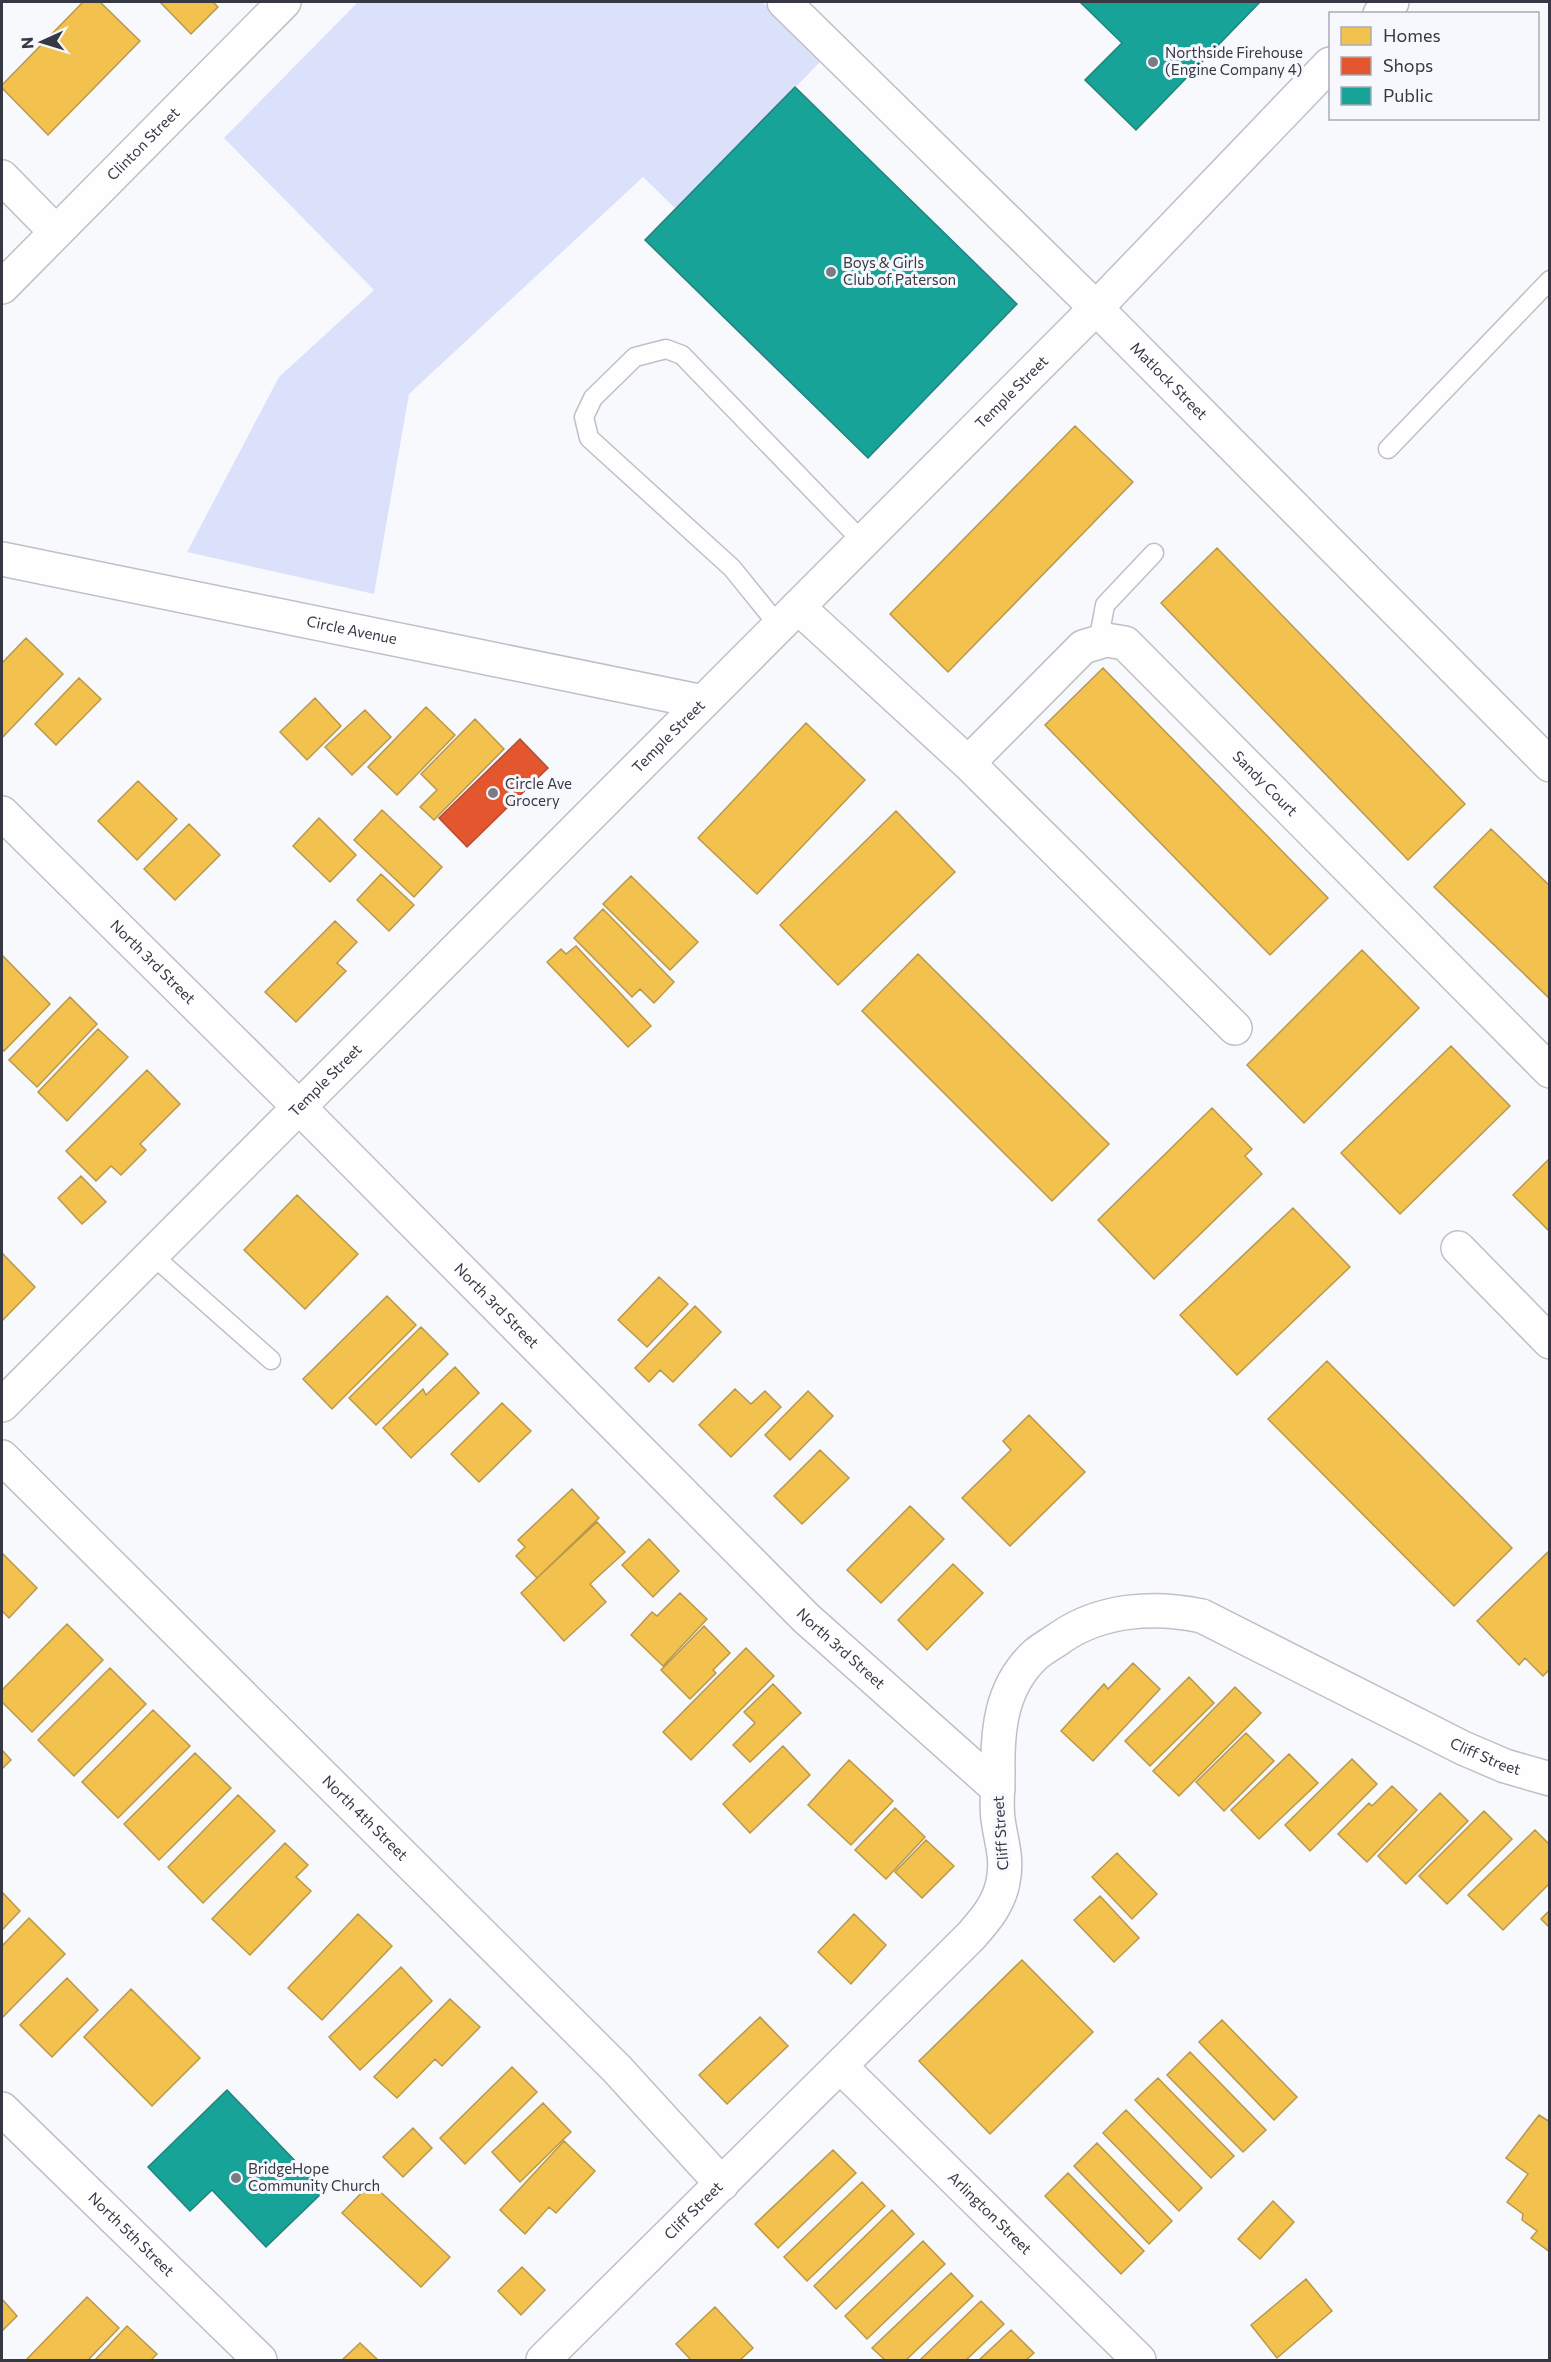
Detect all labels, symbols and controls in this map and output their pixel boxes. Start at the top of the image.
north arrow [12,12,72,72]
legend [1329,12,1539,120]
text: Homes [1383,24,1441,46]
text: N [17,36,36,50]
place label: Northside Firehouse (Engine Company 4) [1165,43,1303,78]
text: Shops [1383,54,1433,76]
marker: Northside Firehouse (Engine Company 4) [1146,55,1160,69]
text: Public [1383,84,1433,106]
street label: Clinton Street [103,103,183,184]
place label: Boys & Girls Club of Paterson [843,253,956,288]
marker: Boys & Girls Club of Paterson [824,265,838,279]
street label: Matlock Street [1127,338,1212,423]
street label: Temple Street [971,352,1051,432]
street label: Circle Avenue [305,611,399,647]
street label: Temple Street [628,696,708,776]
street label: Sandy Court [1229,747,1302,819]
place label: Circle Ave Grocery [505,774,572,809]
marker: Circle Ave Grocery [486,786,500,800]
street label: North 3rd Street [107,916,200,1007]
street label: Temple Street [285,1040,365,1120]
street label: North 3rd Street [451,1259,543,1351]
street label: North 3rd Street [793,1604,889,1692]
street label: Cliff Street [1447,1733,1523,1778]
street label: North 4th Street [319,1771,412,1864]
street label: Cliff Street [988,1795,1012,1871]
place label: BridgeHope Community Church [248,2159,380,2194]
street label: Arlington Street [945,2168,1036,2257]
marker: BridgeHope Community Church [229,2171,243,2185]
street label: Cliff Street [660,2177,726,2243]
street label: North 5th Street [85,2188,178,2280]

